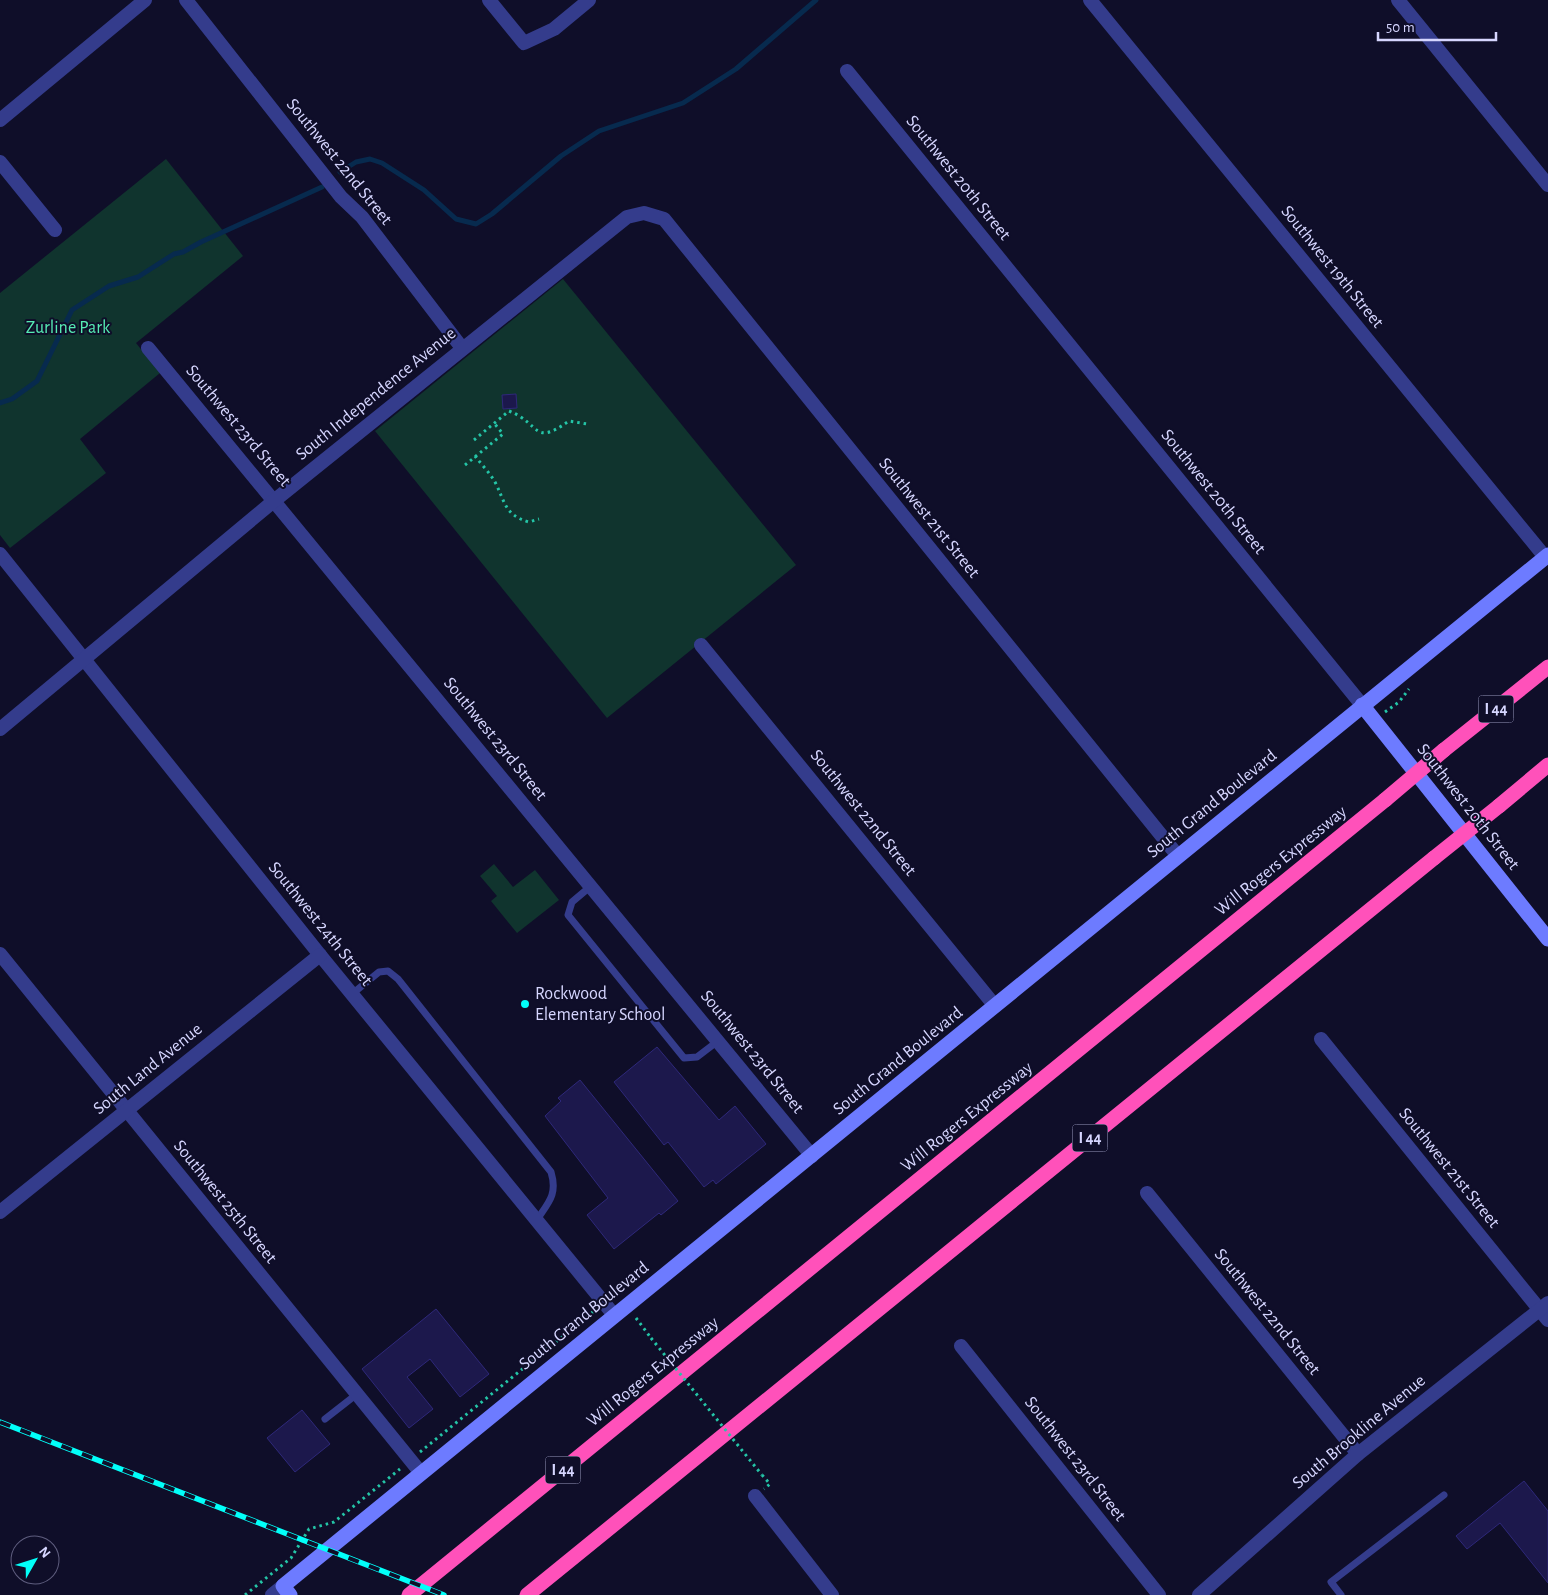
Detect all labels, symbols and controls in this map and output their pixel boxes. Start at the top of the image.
scale bar [1378,10,1496,42]
text: 50 m [1386,20,1415,35]
street label: Southwest 22nd Street [283,95,395,229]
street label: Southwest 20th Street [902,112,1014,244]
street label: Southwest 19th Street [1277,202,1387,332]
park label: Zurline Park [26,319,111,337]
street label: South Independence Avenue [293,324,459,464]
street label: Southwest 23rd Street [182,362,294,490]
street label: Southwest 20th Street [1157,426,1269,558]
street label: Southwest 21st Street [875,455,983,582]
street label: Southwest 23rd Street [440,674,550,804]
road number: I 44 [1478,696,1514,722]
street label: Southwest 20th Street [1413,741,1523,874]
street label: Southwest 22nd Street [807,746,919,880]
street label: South Grand Boulevard [1144,746,1280,862]
street label: Will Rogers Expressway [1212,802,1350,919]
street label: Southwest 24th Street [265,859,376,990]
place label: Rockwood Elementary School [535,985,666,1024]
street label: Southwest 23rd Street [697,987,807,1117]
marker: Rockwood Elementary School [519,998,531,1010]
street label: South Grand Boulevard [830,1003,966,1119]
street label: South Land Avenue [90,1020,206,1118]
street label: Will Rogers Expressway [898,1058,1036,1175]
street label: Southwest 21st Street [1395,1105,1503,1232]
road number: I 44 [1072,1124,1108,1152]
street label: Southwest 25th Street [170,1137,280,1267]
street label: Southwest 22nd Street [1211,1245,1323,1379]
street label: South Grand Boulevard [516,1258,652,1374]
street label: Will Rogers Expressway [584,1313,722,1430]
street label: South Brookline Avenue [1289,1371,1429,1493]
street label: Southwest 23rd Street [1021,1393,1129,1525]
road number: I 44 [546,1456,580,1484]
north arrow [10,1535,60,1585]
text: N [36,1544,53,1561]

